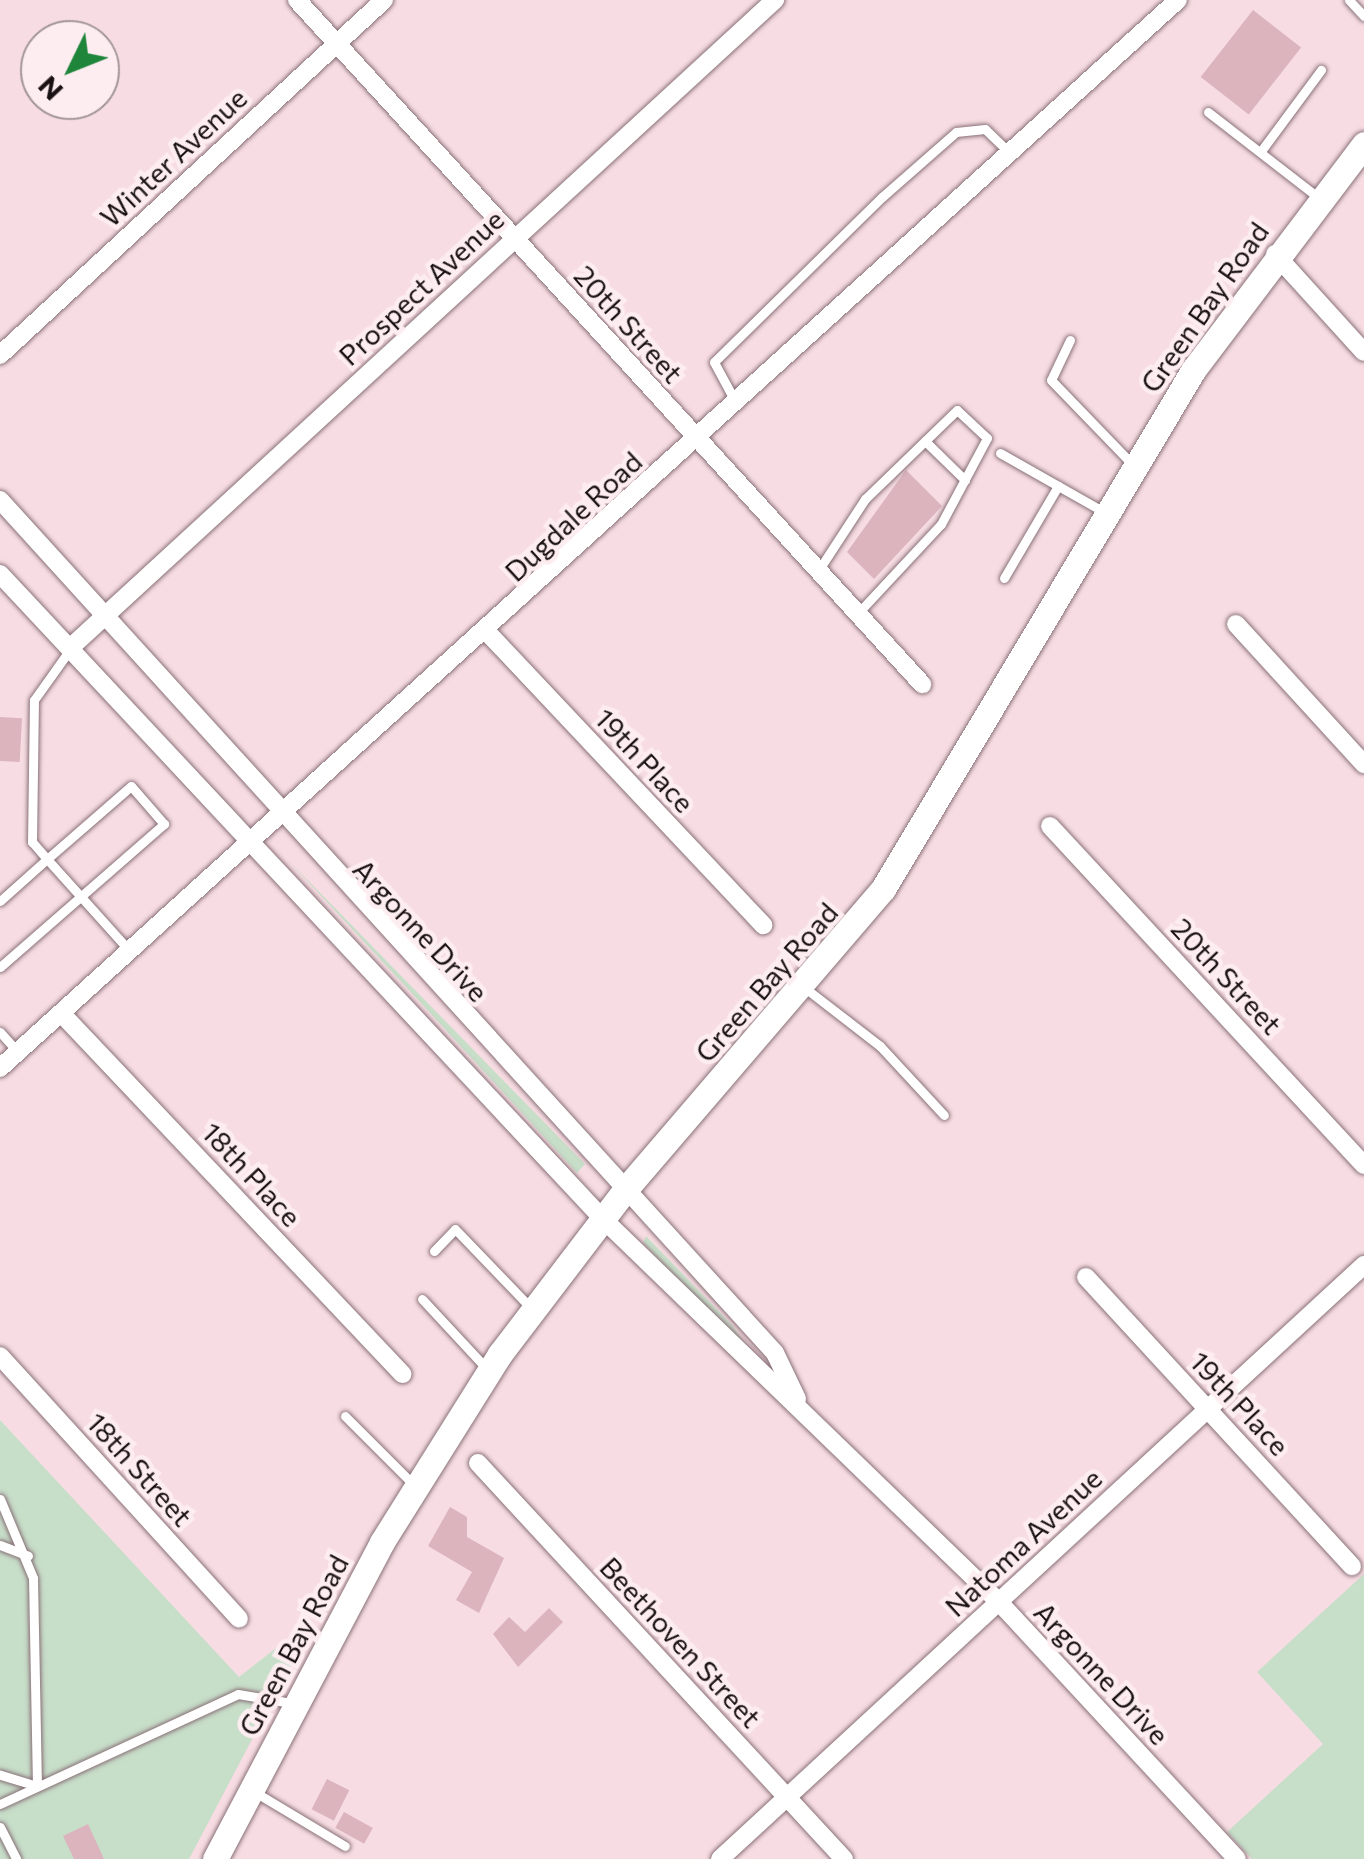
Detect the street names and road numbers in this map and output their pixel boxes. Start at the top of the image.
street label: Winter Avenue [93,81,253,233]
street label: Prospect Avenue [332,202,510,372]
street label: Green Bay Road [1133,216,1275,398]
street label: 20th Street [568,259,690,389]
street label: Dugdale Road [498,444,648,588]
street label: 19th Place [588,701,702,819]
street label: Argonne Drive [347,852,495,1008]
street label: Green Bay Road [688,896,844,1068]
street label: 20th Street [1165,911,1289,1041]
street label: 18th Place [195,1115,309,1233]
street label: 19th Place [1183,1344,1297,1462]
street label: 18th Street [80,1405,200,1533]
street label: Natoma Avenue [938,1461,1108,1623]
street label: Green Bay Road [231,1549,355,1741]
street label: Beethoven Street [594,1550,768,1734]
street label: Argonne Drive [1028,1595,1176,1751]

